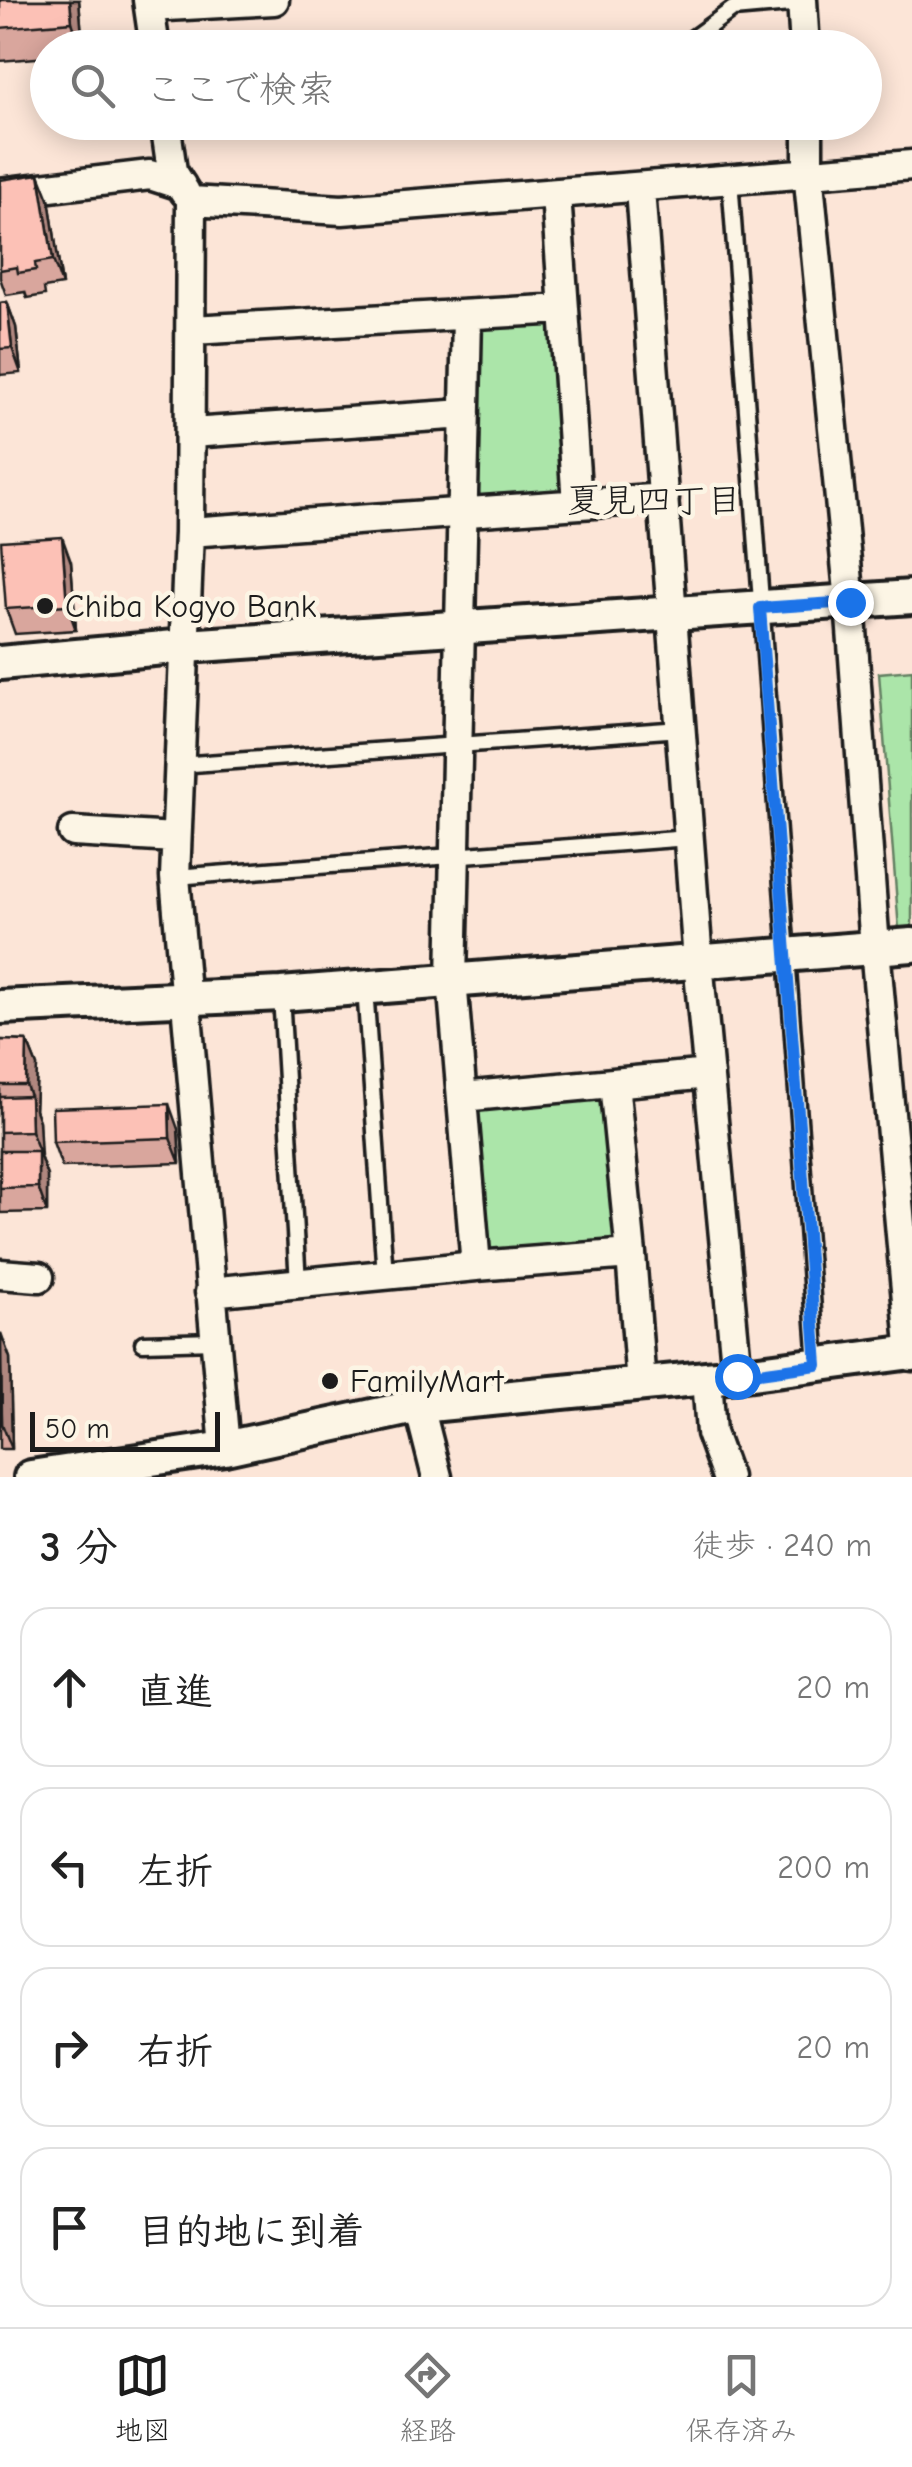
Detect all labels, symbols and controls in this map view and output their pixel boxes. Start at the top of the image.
search box [30,30,882,140]
icon: search [65,58,120,113]
text: ここで検索 [145,68,335,112]
district label: 夏見四丁目 [566,480,742,521]
route end [828,580,874,626]
place label: Chiba Kogyo Bank [65,588,317,625]
marker: Chiba Kogyo Bank [34,595,56,617]
route start [715,1354,761,1400]
place label: FamilyMart [350,1363,504,1400]
marker: FamilyMart [319,1370,341,1392]
scale bar [30,1407,220,1452]
text: 50 m [45,1413,110,1445]
text: 3 分 [40,1523,118,1572]
text: 徒歩 · 240 m [692,1527,872,1564]
icon: ahead [42,1660,97,1715]
text: 20 m [797,1669,870,1706]
text: 直進 [137,1670,213,1714]
icon: left [42,1840,97,1895]
text: 200 m [777,1849,870,1886]
text: 左折 [137,1850,213,1894]
icon: right [42,2020,97,2075]
text: 20 m [797,2029,870,2066]
text: 右折 [137,2030,213,2074]
icon: arrive [42,2200,97,2255]
text: 目的地に到着 [137,2210,365,2254]
tab: 地図 [115,2348,171,2448]
tab: 経路 [400,2348,456,2448]
tab: 保存済み [685,2348,797,2448]

